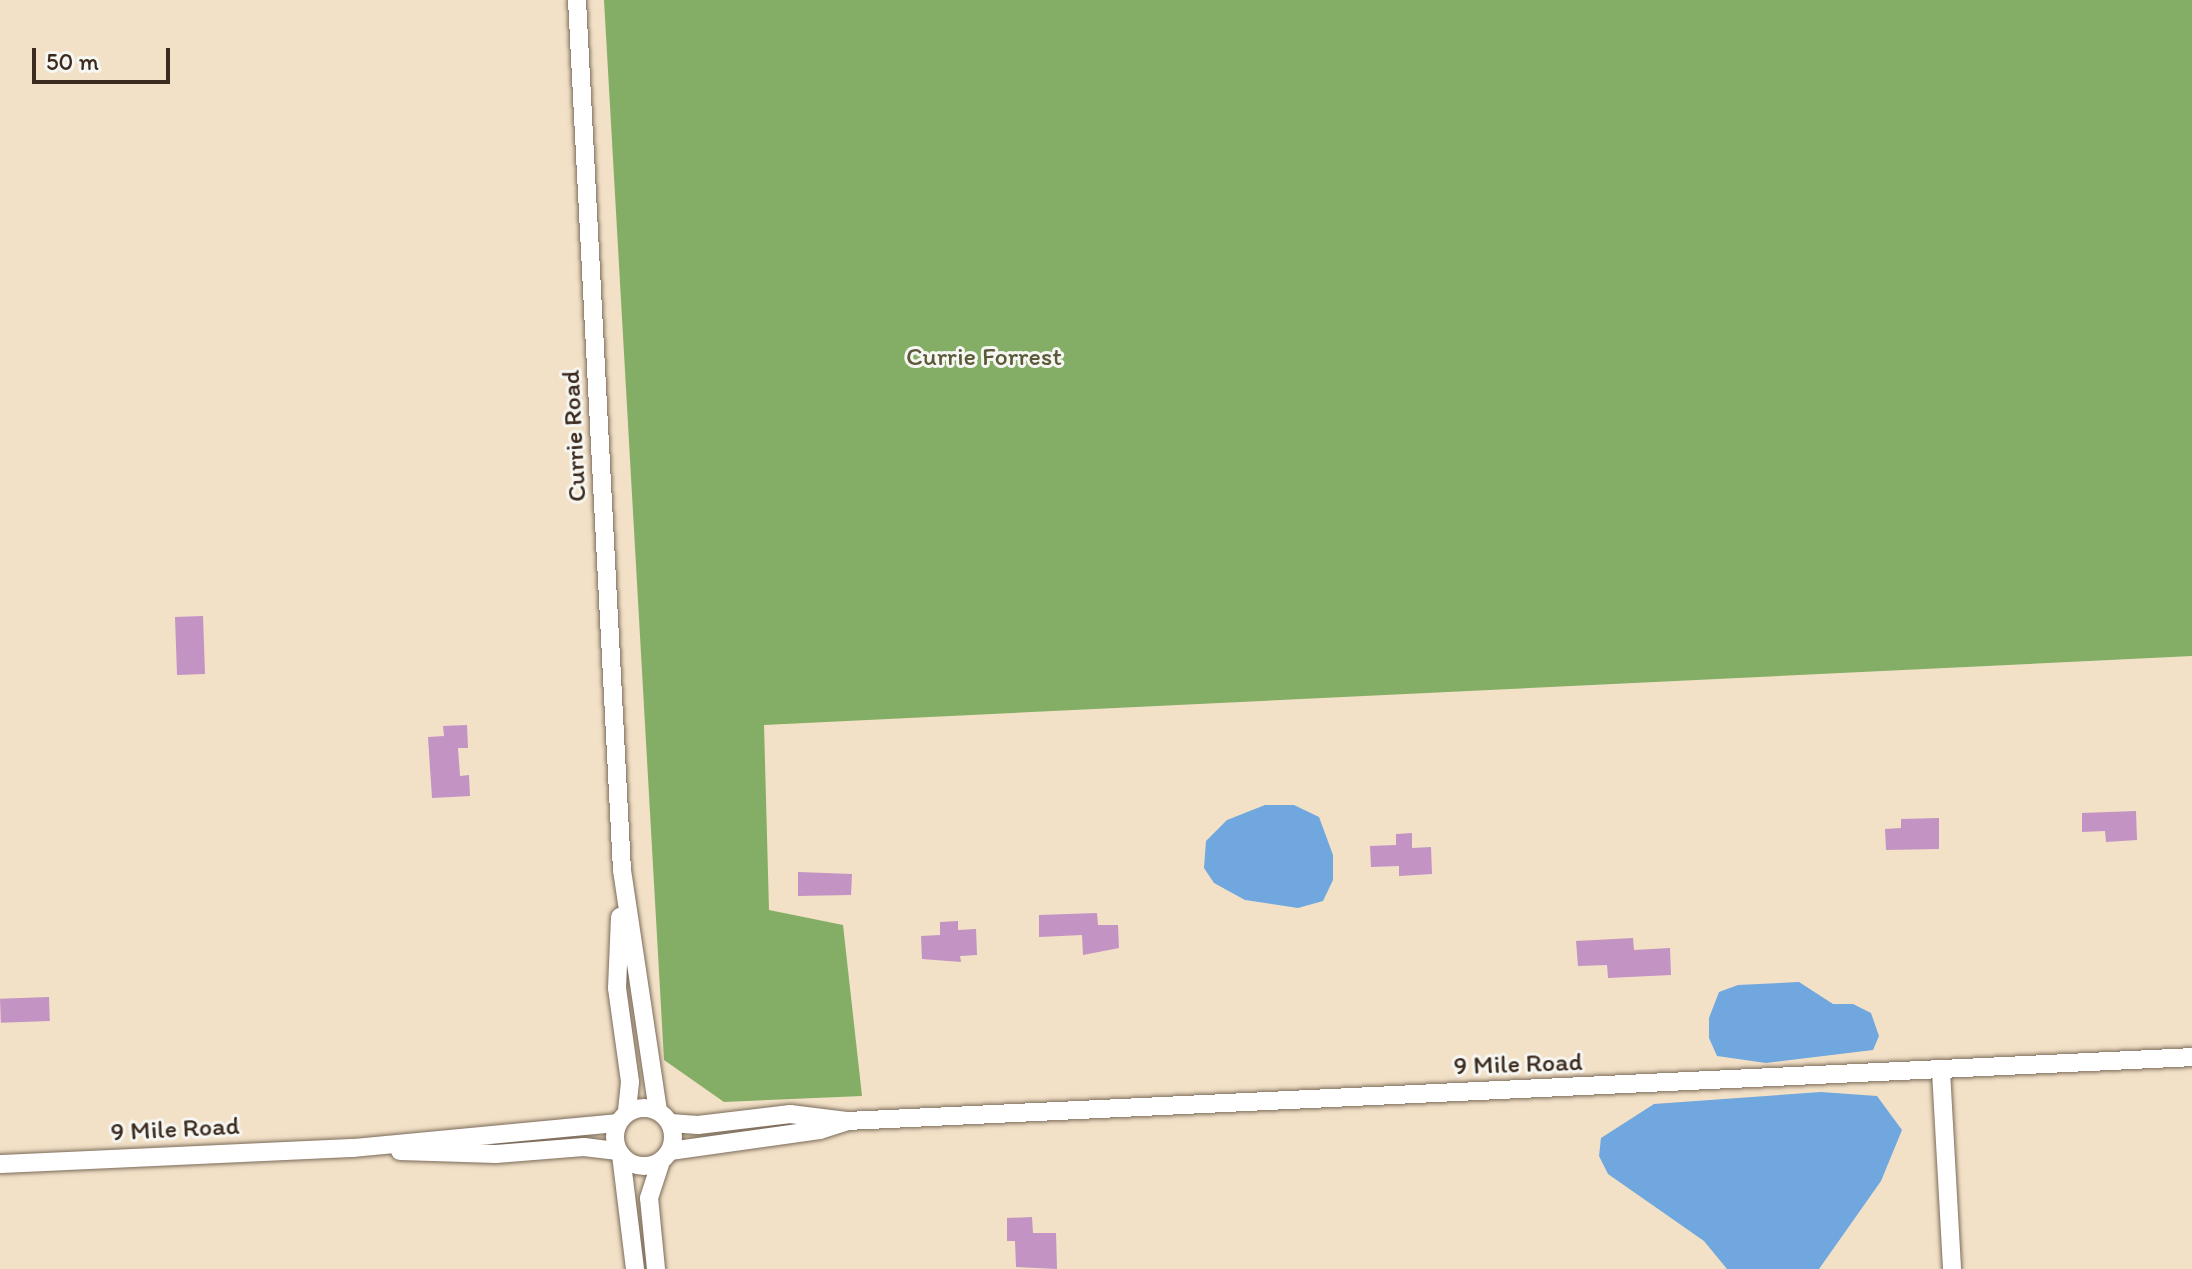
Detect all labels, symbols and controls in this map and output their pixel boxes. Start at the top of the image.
scale bar [36,32,174,82]
text: 50 m [46,47,99,76]
park label: Currie Forrest [906,341,1062,373]
street label: Currie Road [555,369,593,503]
street label: 9 Mile Road [1453,1046,1583,1082]
street label: 9 Mile Road [110,1110,240,1148]

